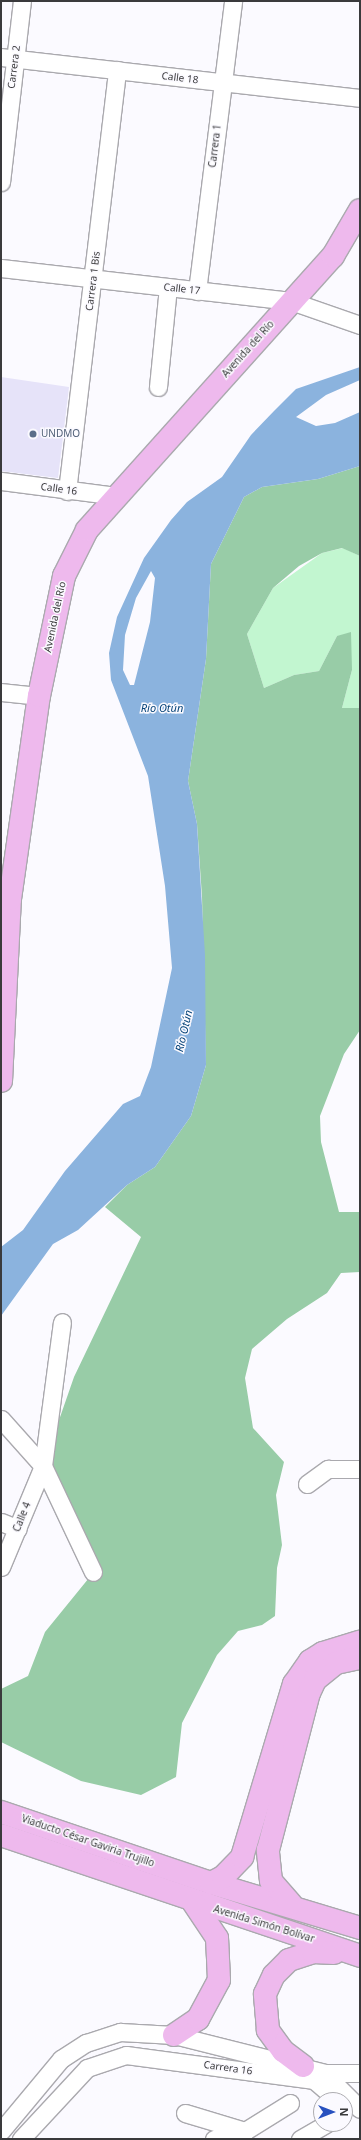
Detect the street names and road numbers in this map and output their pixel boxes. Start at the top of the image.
street label: Carrera 2 [5,45,23,89]
street label: Calle 18 [161,70,199,86]
street label: Carrera 1 [206,124,224,168]
street label: Carrera 1 Bis [83,251,103,311]
street label: Calle 17 [163,281,201,297]
street label: Avenida del Río [219,318,277,380]
street label: Calle 16 [40,480,78,498]
street label: Avenida del Río [42,581,68,653]
street label: Calle 4 [11,1500,33,1534]
street label: Viaducto César Gaviria Trujillo [20,1813,156,1869]
street label: Avenida Simón Bolívar [212,1903,316,1945]
street label: Carrera 16 [203,2059,253,2077]

